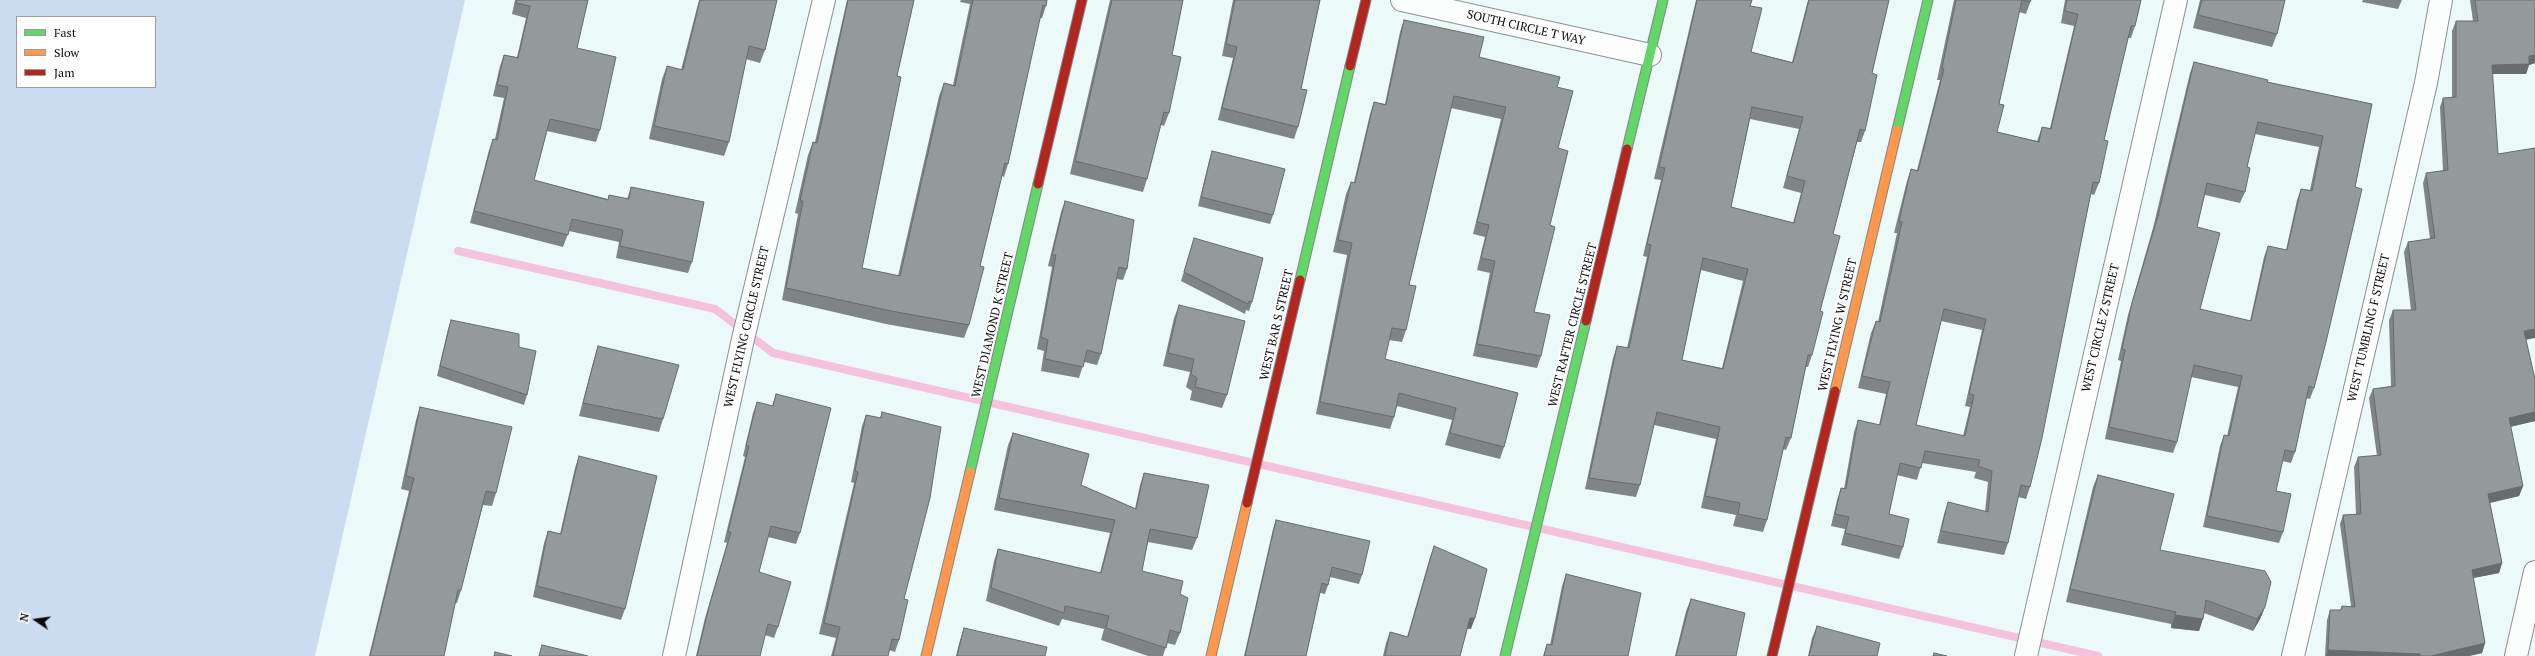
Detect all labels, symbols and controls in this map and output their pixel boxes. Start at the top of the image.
street label: SOUTH CIRCLE T WAY [1465,7,1587,49]
legend [16,16,156,88]
text: Fast [54,25,76,40]
text: Slow [54,45,79,60]
text: Jam [54,65,75,80]
street label: WEST RAFTER CIRCLE STREET [1546,241,1600,409]
street label: WEST FLYING CIRCLE STREET [721,245,773,409]
street label: WEST DIAMOND K STREET [969,251,1017,399]
street label: WEST TUMBLING F STREET [2345,253,2393,403]
street label: WEST FLYING W STREET [1816,257,1860,393]
street label: WEST CIRCLE Z STREET [2079,262,2123,394]
street label: WEST BAR S STREET [1257,268,1297,382]
north arrow [16,600,56,640]
text: N [17,612,32,623]

